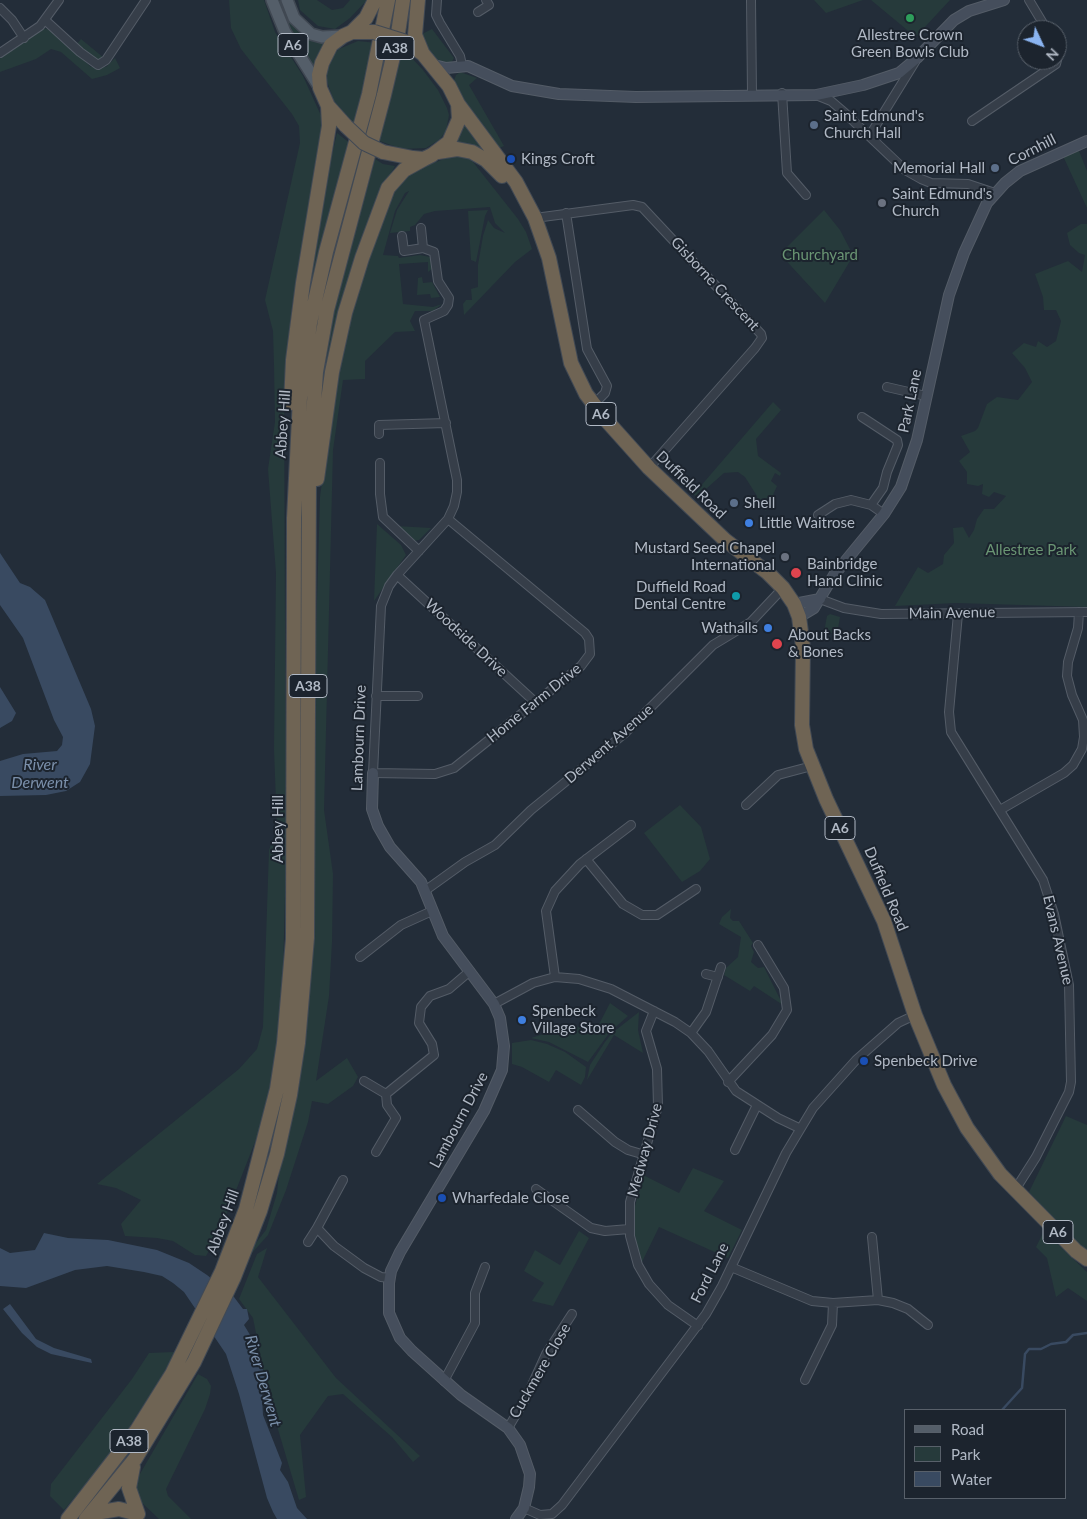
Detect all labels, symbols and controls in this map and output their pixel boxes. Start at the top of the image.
marker: Allestree Crown Green Bowls Club [904,12,916,24]
north arrow [1017,20,1067,70]
place label: Allestree Crown Green Bowls Club [851,26,969,61]
road number: A6 [278,34,308,56]
road number: A38 [376,36,414,59]
text: N [1043,45,1063,65]
place label: Saint Edmund's Church Hall [824,107,924,142]
marker: Saint Edmund's Church Hall [808,119,820,131]
street label: Cornhill [1005,130,1059,170]
place label: Kings Croft [521,150,595,168]
marker: Kings Croft [505,153,517,165]
place label: Memorial Hall [893,159,985,177]
marker: Memorial Hall [989,162,1001,174]
place label: Saint Edmund's Church [892,185,992,220]
marker: Saint Edmund's Church [876,197,888,209]
street label: Gisborne Crescent [667,233,763,335]
park label: Churchyard [782,246,858,264]
street label: Park Lane [894,368,926,434]
street label: Abbey Hill [272,389,294,459]
road number: A6 [586,402,616,426]
street label: Duffield Road [652,447,730,523]
place label: Shell [744,494,775,512]
marker: Shell [728,497,740,509]
place label: Little Waitrose [759,514,855,532]
marker: Little Waitrose [743,517,755,529]
place label: Mustard Seed Chapel International [634,539,775,574]
park label: Allestree Park [985,541,1077,559]
marker: Mustard Seed Chapel International [779,551,791,563]
place label: Bainbridge Hand Clinic [807,555,883,590]
marker: Bainbridge Hand Clinic [789,566,803,580]
place label: Duffield Road Dental Centre [634,578,726,613]
marker: Duffield Road Dental Centre [730,590,742,602]
street label: Woodside Drive [421,595,511,681]
street label: Main Avenue [909,603,995,623]
place label: Wathalls [701,619,758,637]
marker: Wathalls [762,622,774,634]
place label: About Backs & Bones [788,626,871,661]
marker: About Backs & Bones [770,637,784,651]
street label: Home Farm Drive [483,659,585,747]
road number: A38 [289,674,327,698]
street label: Lambourn Drive [348,685,370,791]
street label: Derwent Avenue [561,701,657,787]
water label: River Derwent [11,755,69,793]
street label: Abbey Hill [269,795,287,863]
road number: A6 [825,816,855,840]
street label: Duffield Road [860,844,912,934]
street label: Evans Avenue [1039,893,1077,987]
place label: Spenbeck Village Store [532,1002,614,1037]
marker: Spenbeck Village Store [516,1014,528,1026]
place label: Spenbeck Drive [874,1052,977,1070]
marker: Spenbeck Drive [858,1055,870,1067]
street label: Lambourn Drive [426,1069,492,1171]
street label: Medway Drive [624,1101,666,1199]
street label: Abbey Hill [203,1187,243,1257]
place label: Wharfedale Close [452,1189,569,1207]
marker: Wharfedale Close [436,1192,448,1204]
road number: A6 [1043,1220,1073,1244]
street label: Ford Lane [687,1240,733,1306]
street label: Cuckmere Close [506,1320,574,1422]
water label: River Derwent [241,1333,285,1429]
legend [904,1409,1067,1499]
text: Road [951,1420,984,1438]
road number: A38 [110,1430,148,1452]
text: Park [951,1445,980,1463]
text: Water [951,1470,992,1488]

